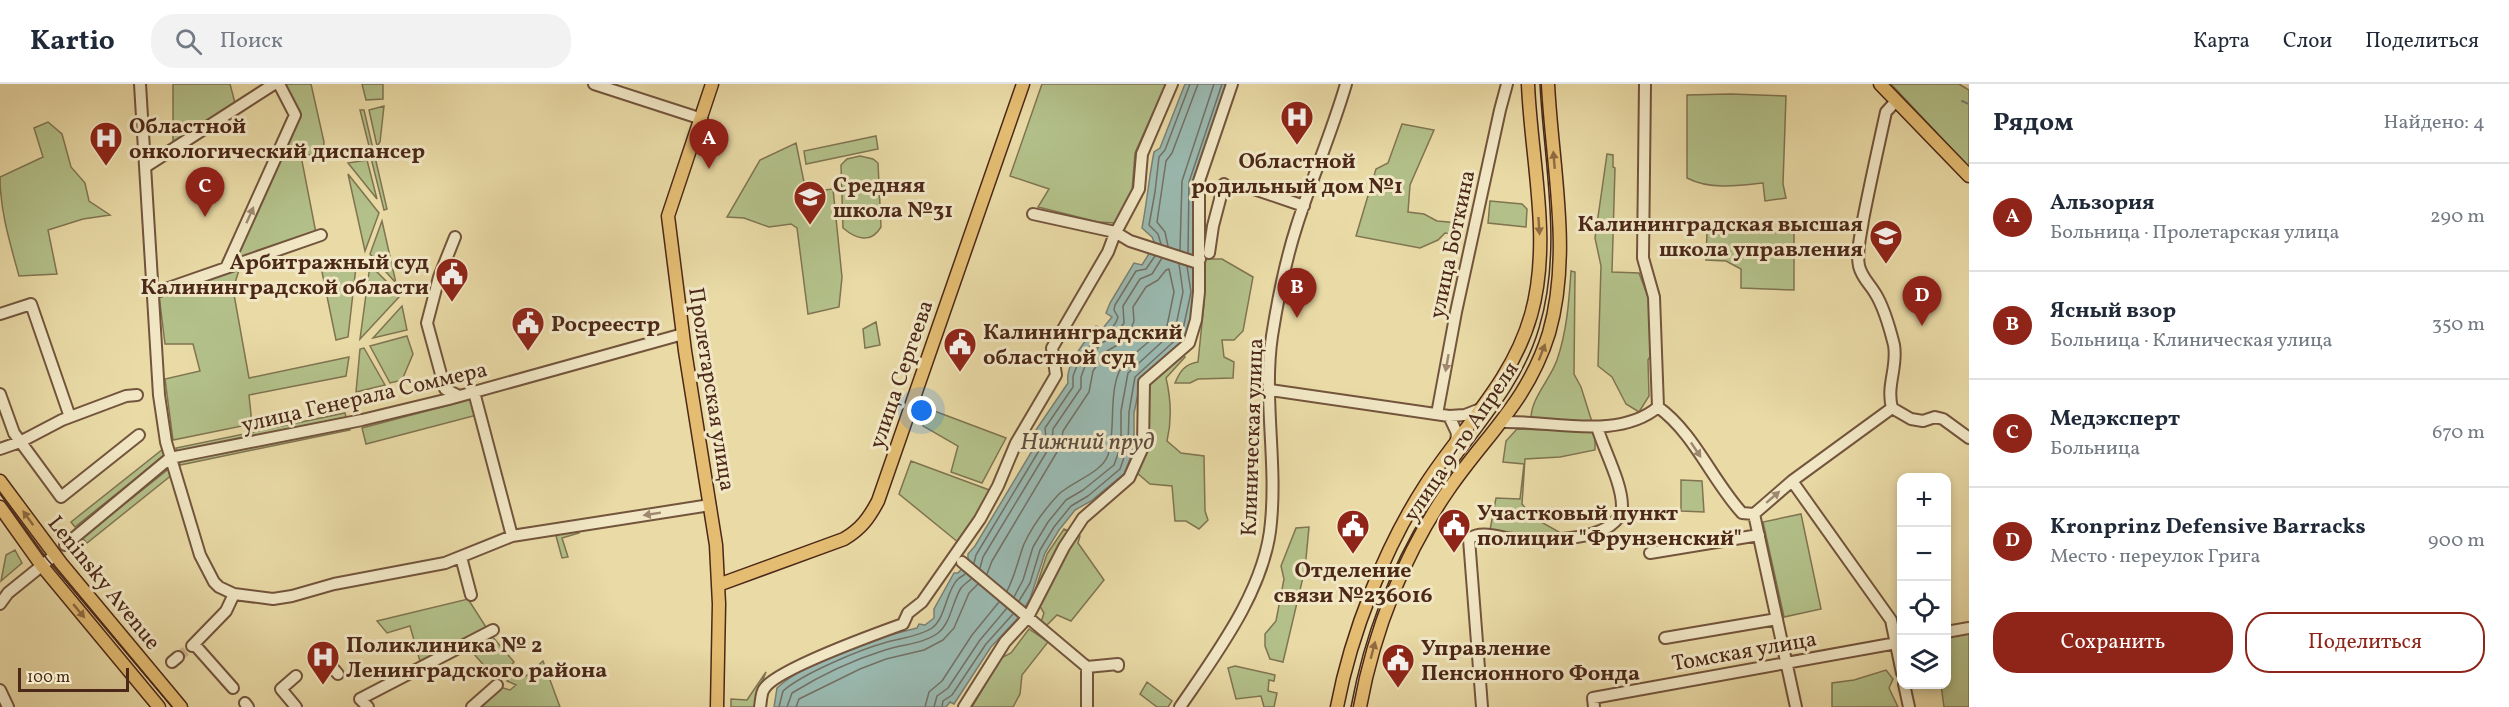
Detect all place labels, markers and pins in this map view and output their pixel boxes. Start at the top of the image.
hospital icon: Областной родильный дом №1 [1279,99,1315,146]
place label: Областной онкологический диспансер [129,112,425,168]
hospital icon: Областной онкологический диспансер [88,120,124,167]
pin: A [690,120,728,169]
place label: Областной родильный дом №1 [1191,147,1403,203]
pin: C [186,168,224,217]
place label: Средняя школа №31 [833,171,953,227]
school or university icon: Средняя школа №31 [792,179,828,226]
place label: Калининградская высшая школа управления [1578,210,1863,266]
school or university icon: Калининградская высшая школа управления [1868,218,1904,265]
place label: Арбитражный суд Калининградской области [140,248,429,304]
public building icon: Арбитражный суд Калининградской области [434,256,470,303]
pin: B [1278,268,1316,318]
pin: D [1902,276,1942,326]
public building icon: Росрeeстр [510,305,546,352]
place label: Росрeeстр [551,310,660,341]
place label: Калининградский областной суд [983,318,1183,374]
public building icon: Калининградский областной суд [942,326,978,373]
place label: Участковый пункт полиции "Фрунзенский" [1477,499,1742,555]
public building icon: Участковый пункт полиции "Фрунзенский" [1436,507,1472,554]
public building icon: Отделение связи №236016 [1335,508,1371,555]
place label: Отделение связи №236016 [1273,556,1433,612]
place label: Поликлиника № 2 Ленинградского района [346,631,607,687]
place label: Управление Пенсионного Фонда [1421,634,1640,690]
hospital icon: Поликлиника № 2 Ленинградского района [305,639,341,686]
public building icon: Управление Пенсионного Фонда [1380,642,1416,689]

